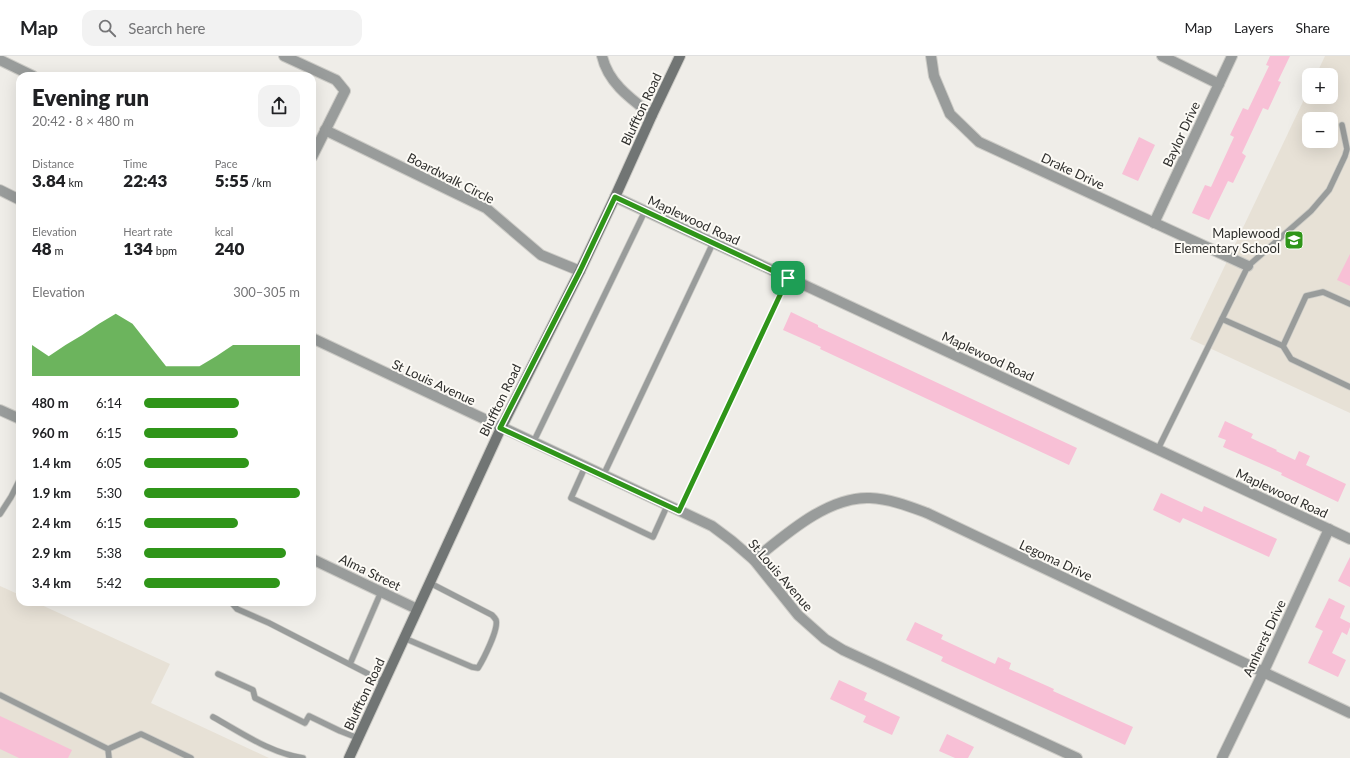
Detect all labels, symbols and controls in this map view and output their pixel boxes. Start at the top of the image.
search box [82,10,362,46]
text: Map [20,16,58,39]
icon: search [96,17,118,39]
text: Search here [128,19,206,37]
text: Map [1184,19,1212,36]
text: Layers [1234,19,1274,36]
text: Share [1296,19,1330,36]
map controls [1302,68,1338,148]
button: + [1302,68,1338,104]
street label: Bluffton Road [617,70,665,148]
text: Evening run [32,84,149,111]
button: share [258,85,300,127]
street label: Baylor Drive [1159,99,1203,169]
button: − [1302,112,1338,148]
text: 20:42 · 8 × 480 m [32,113,134,129]
street label: Boardwalk Circle [405,149,497,207]
street label: Drake Drive [1039,149,1107,193]
text: Distance [32,157,74,170]
text: Time [123,157,147,170]
text: Pace [215,157,238,170]
text: 3.84 [32,170,66,191]
text: 22:43 [123,170,167,191]
text: 5:55 [215,170,249,191]
text: km [66,176,83,189]
text: /km [249,176,271,189]
street label: Maplewood Road [645,192,743,248]
text: Elevation [32,225,77,238]
text: Heart rate [123,225,173,238]
text: kcal [215,225,233,238]
place label: Maplewood Elementary School [1174,225,1280,256]
school or university icon: Maplewood Elementary School [1283,229,1305,251]
text: 48 [32,238,52,259]
text: 134 [123,238,153,259]
text: 240 [215,238,244,259]
text: m [52,244,64,257]
text: bpm [153,244,177,257]
pin [771,261,805,295]
icon: arrive [777,267,799,289]
text: Elevation [32,284,85,300]
text: 300–305 m [233,284,300,300]
street label: Maplewood Road [939,328,1037,384]
street label: St Louis Avenue [390,356,478,408]
street label: Bluffton Road [476,361,524,439]
text: 480 m [32,395,69,411]
text: 6:14 [96,395,122,411]
text: 960 m [32,425,69,441]
text: 6:15 [96,425,122,441]
text: 1.4 km [32,455,71,471]
text: 6:05 [96,455,122,471]
street label: Maplewood Road [1233,465,1331,521]
text: 1.9 km [32,485,71,501]
text: 5:30 [96,485,122,501]
text: 2.4 km [32,515,71,531]
text: 6:15 [96,515,122,531]
street label: St Louis Avenue [745,536,817,614]
street label: Legoma Drive [1017,536,1095,584]
text: 2.9 km [32,545,71,561]
text: 5:38 [96,545,122,561]
street label: Alma Street [337,550,404,594]
text: 3.4 km [32,575,71,591]
text: 5:42 [96,575,122,591]
street label: Amherst Drive [1239,597,1289,679]
street label: Bluffton Road [340,655,388,733]

